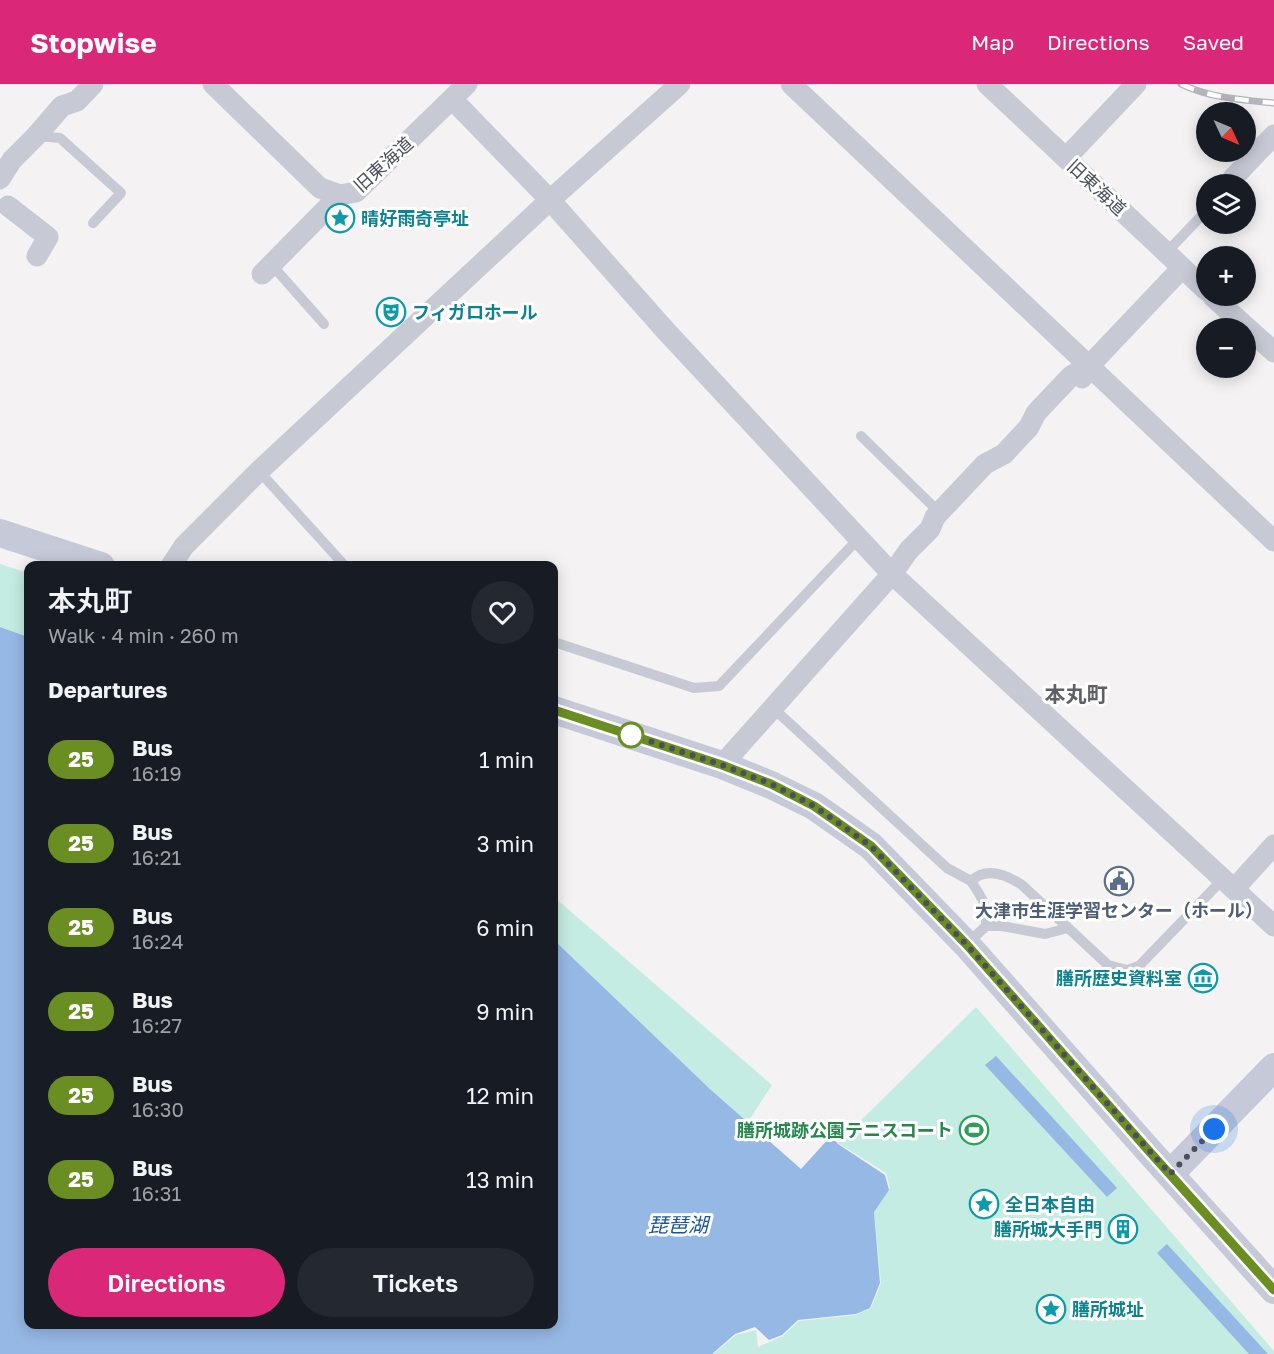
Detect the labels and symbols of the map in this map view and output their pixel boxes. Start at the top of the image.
north arrow [1196,102,1256,162]
street label: 旧東海道 [349,132,417,196]
street label: 旧東海道 [1063,154,1131,220]
place icon: 晴好雨奇亭址 [324,202,356,234]
place label: 晴好雨奇亭址 [361,207,469,229]
theatre icon: フィガロホール [375,296,407,328]
place label: フィガロホール [412,301,538,323]
district label: 本丸町 [1045,681,1108,707]
unlabelled marker [618,722,644,748]
public building icon: 大津市生涯学習センター（ホール） [1103,865,1135,897]
place label: 大津市生涯学習センター（ホール） [975,899,1263,921]
museum icon: 膳所歴史資料室 [1187,962,1219,994]
place label: 膳所歴史資料室 [1056,967,1182,989]
sports icon: 膳所城跡公園テニスコート [958,1114,990,1146]
your location [1199,1114,1229,1144]
place label: 膳所城跡公園テニスコート [737,1119,953,1141]
place icon: 全日本自由 [968,1188,1000,1220]
place label: 全日本自由 [1005,1193,1095,1215]
water label: 琵琶湖 [648,1212,711,1236]
building icon: 膳所城大手門 [1107,1213,1139,1245]
place label: 膳所城大手門 [994,1218,1102,1240]
place icon: 膳所城址 [1035,1293,1067,1325]
place label: 膳所城址 [1072,1298,1144,1320]

